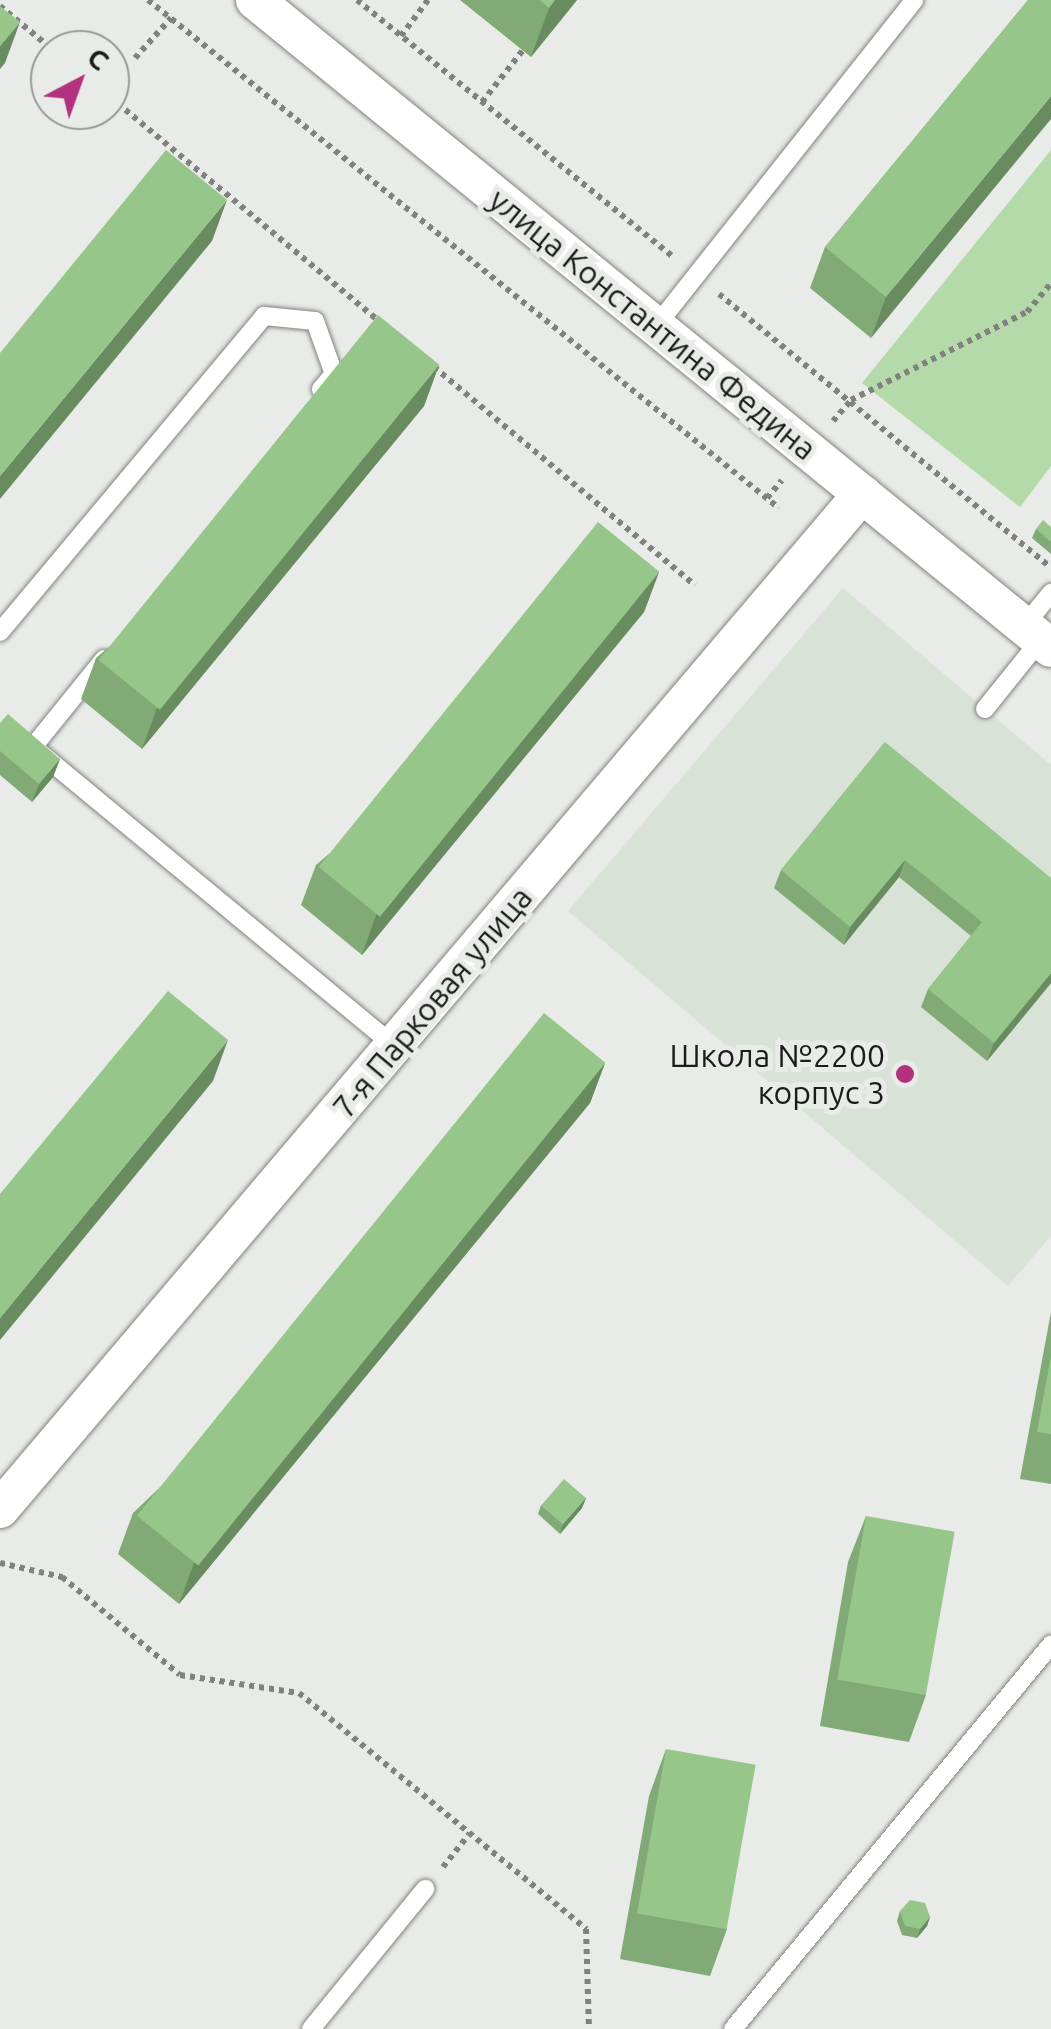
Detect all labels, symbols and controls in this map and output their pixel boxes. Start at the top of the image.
north arrow [30,30,130,130]
text: С [82,41,116,76]
street label: улица Константина Федина [482,180,824,468]
street label: 7-я Парковая улица [324,879,540,1125]
place label: Школа №2200 корпус 3 [669,1037,885,1112]
marker: Школа №2200 корпус 3 [894,1063,916,1085]

